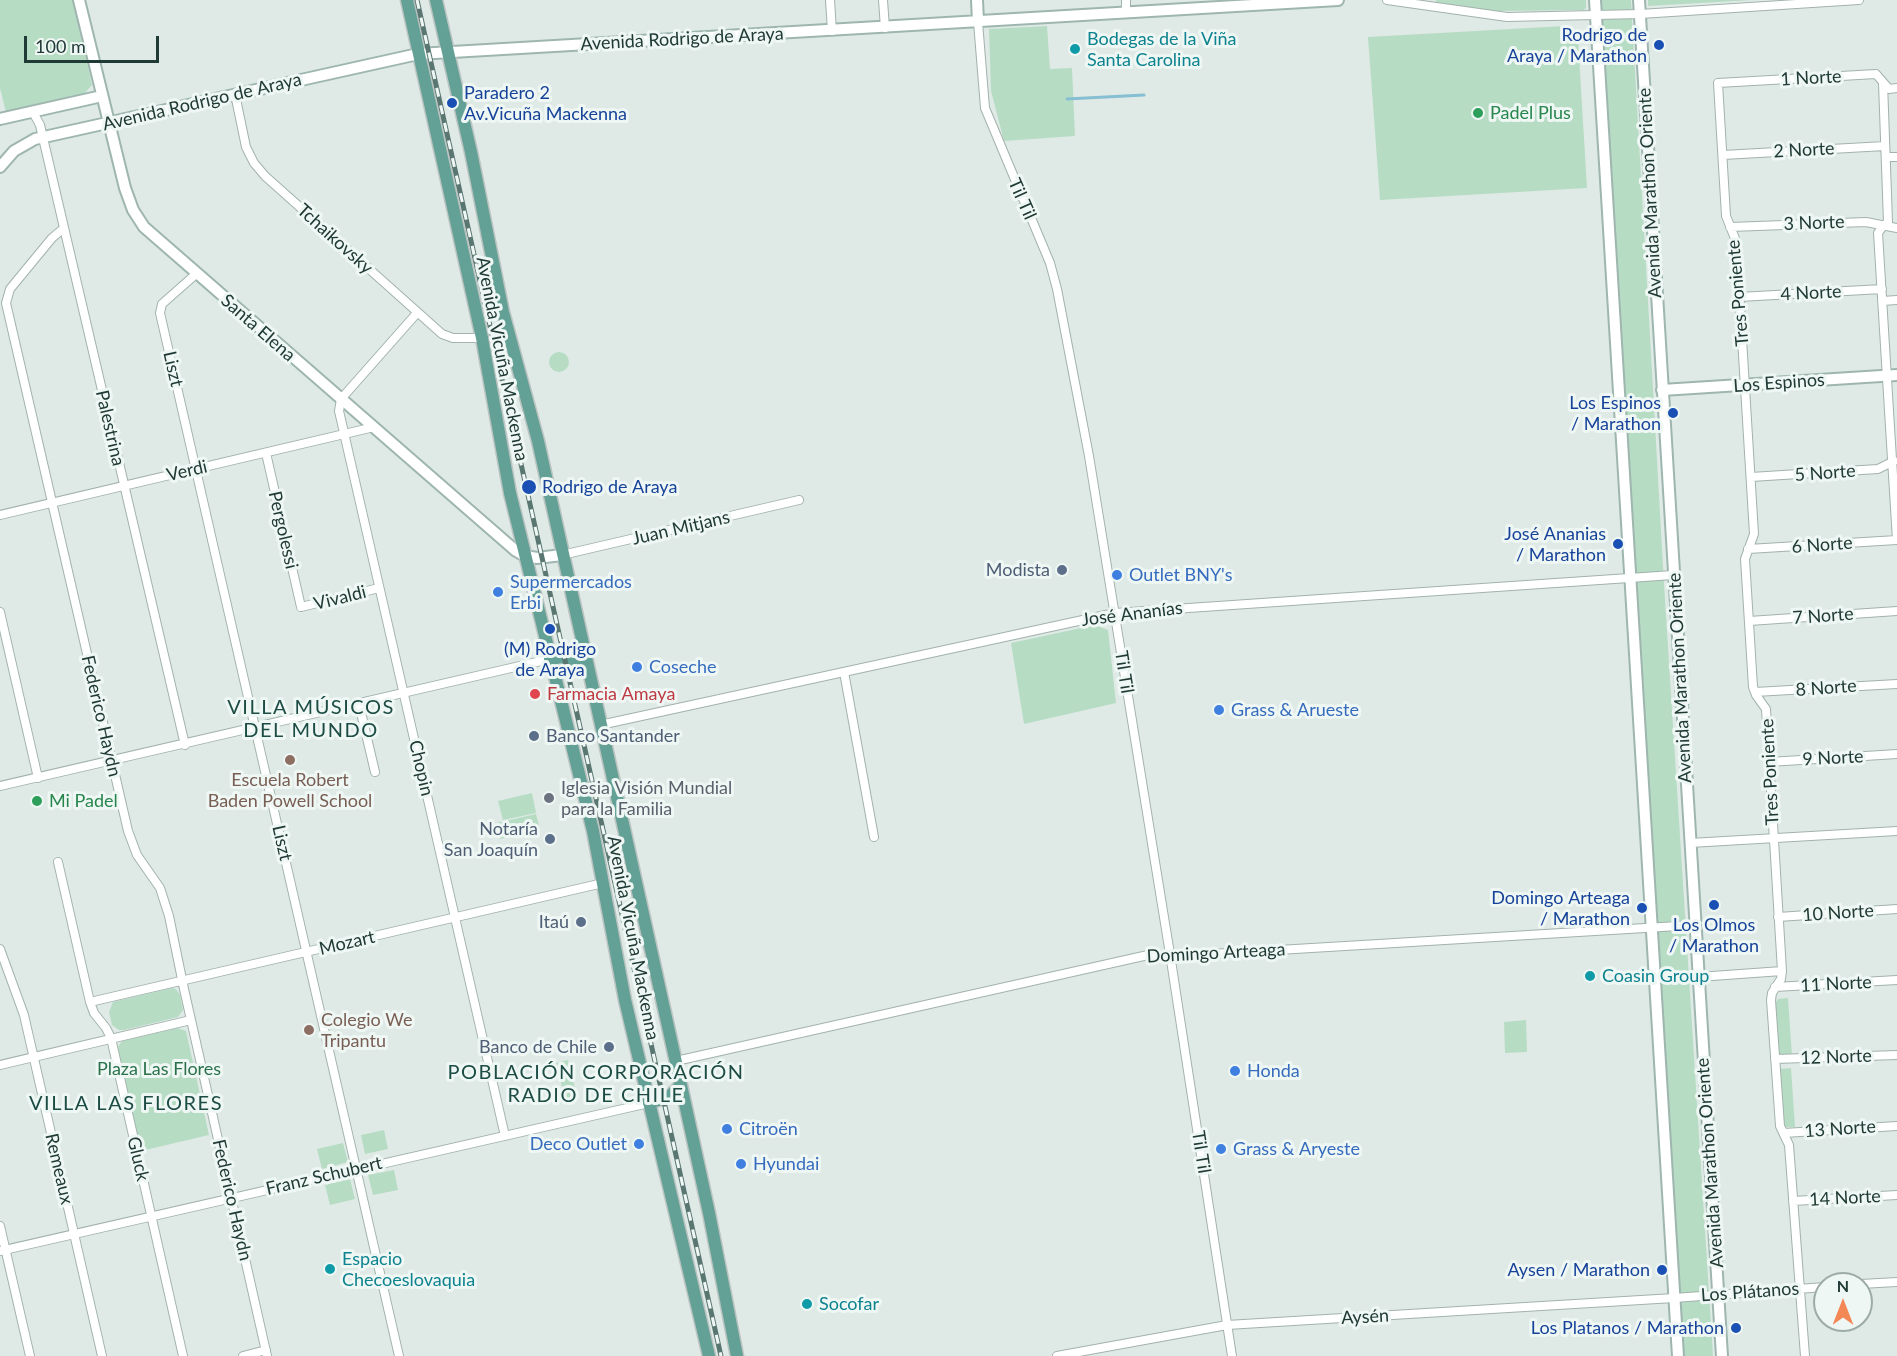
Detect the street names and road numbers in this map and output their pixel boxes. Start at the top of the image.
street label: Avenida Rodrigo de Araya [580,23,784,55]
street label: 1 Norte [1780,66,1842,90]
street label: Avenida Rodrigo de Araya [100,69,304,135]
street label: Avenida Marathon Oriente [1634,87,1666,299]
street label: 2 Norte [1773,138,1835,162]
street label: Til Til [1003,175,1041,223]
street label: Tchaikovsky [293,199,377,279]
street label: 3 Norte [1783,211,1845,235]
street label: Tres Poniente [1723,239,1753,347]
street label: Avenida Vicuña Mackenna [472,255,532,463]
street label: 4 Norte [1780,281,1842,305]
street label: Santa Elena [216,290,300,366]
street label: Liszt [158,349,188,389]
street label: Los Espinos [1733,369,1825,397]
street label: Palestrina [91,388,129,468]
street label: Verdi [165,456,209,486]
street label: 5 Norte [1794,460,1856,486]
street label: Pergolessi [264,489,302,571]
street label: Juan Mitjans [630,506,732,550]
street label: 6 Norte [1791,532,1853,558]
street label: Avenida Marathon Oriente [1664,572,1696,784]
street label: Vivaldi [312,581,368,615]
street label: José Ananías [1080,597,1184,631]
street label: 7 Norte [1792,603,1854,629]
street label: Til Til [1110,649,1138,695]
street label: Federico Haydn [77,653,125,779]
street label: 8 Norte [1795,675,1857,701]
street label: Tres Poniente [1756,718,1784,826]
street label: Chopin [404,738,438,798]
street label: 9 Norte [1802,746,1864,770]
street label: Liszt [267,823,297,863]
street label: Avenida Vicuña Mackenna [603,834,663,1042]
street label: 10 Norte [1802,900,1874,926]
street label: Mozart [317,926,377,960]
street label: Domingo Arteaga [1146,939,1286,967]
street label: 11 Norte [1800,971,1872,997]
street label: 12 Norte [1800,1045,1872,1069]
street label: Avenida Marathon Oriente [1692,1057,1728,1269]
street label: 13 Norte [1804,1116,1876,1142]
street label: Til Til [1187,1129,1215,1175]
street label: Remeaux [40,1131,78,1207]
street label: Gluck [122,1135,154,1183]
street label: Federico Haydn [208,1137,256,1263]
street label: Franz Schubert [264,1152,384,1200]
street label: 14 Norte [1809,1185,1881,1211]
street label: Los Plátanos [1700,1278,1800,1306]
street label: Aysén [1341,1305,1389,1329]

